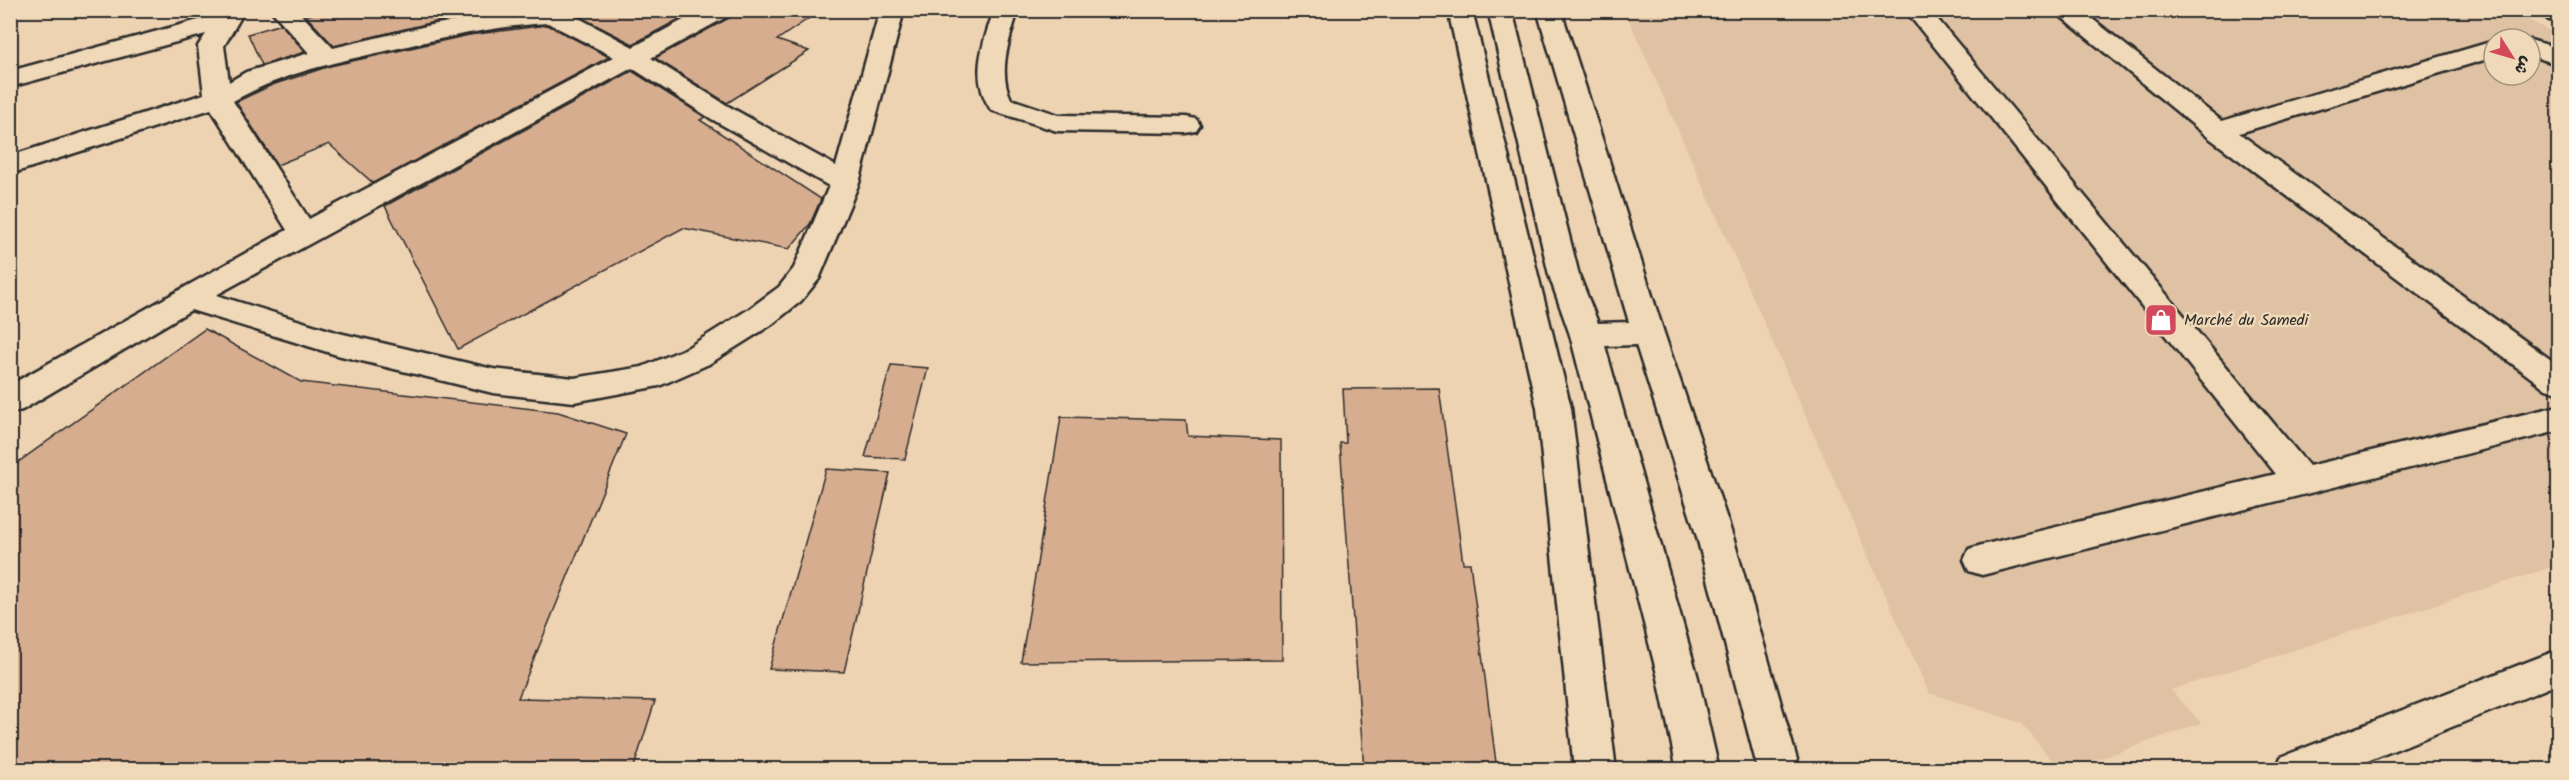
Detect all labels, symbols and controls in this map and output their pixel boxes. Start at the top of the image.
north arrow [2482,27,2542,87]
text: ش [2507,51,2538,80]
shop icon: Marché du Samedi [2143,302,2179,338]
place label: Marché du Samedi [2184,308,2310,333]

